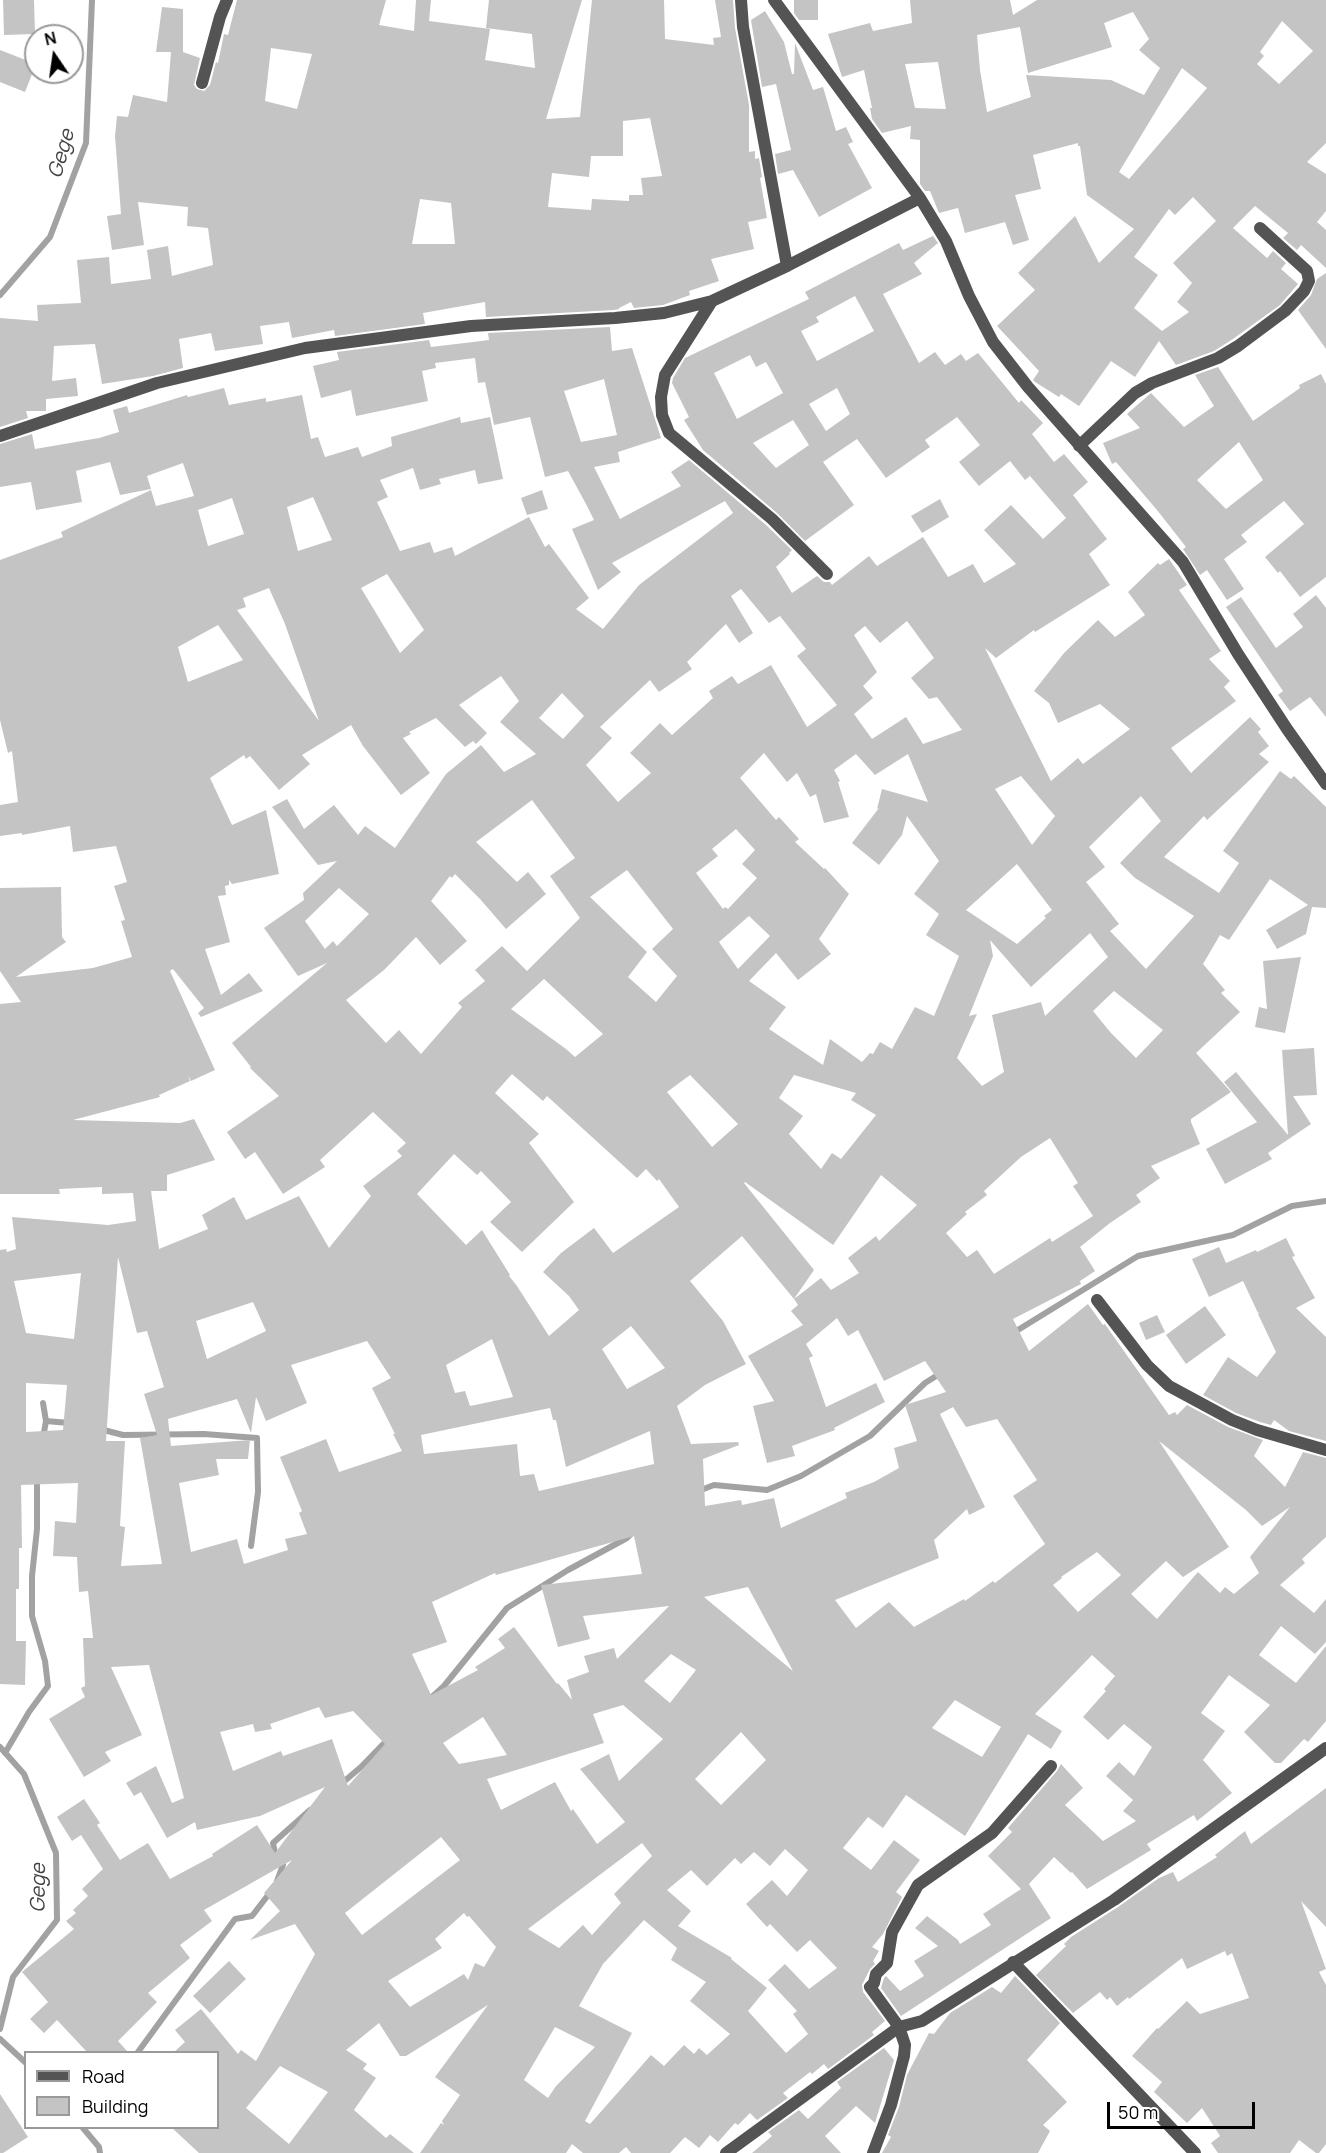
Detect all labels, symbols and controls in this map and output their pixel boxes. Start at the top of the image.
north arrow [24,24,84,84]
text: N [42,26,58,50]
water label: Gege [44,127,80,181]
water label: Gege [27,1863,51,1913]
legend [24,2051,219,2129]
text: Road [82,2064,125,2088]
scale bar [1110,2090,1258,2128]
text: Building [82,2094,148,2118]
text: 50 m [1118,2100,1158,2124]

